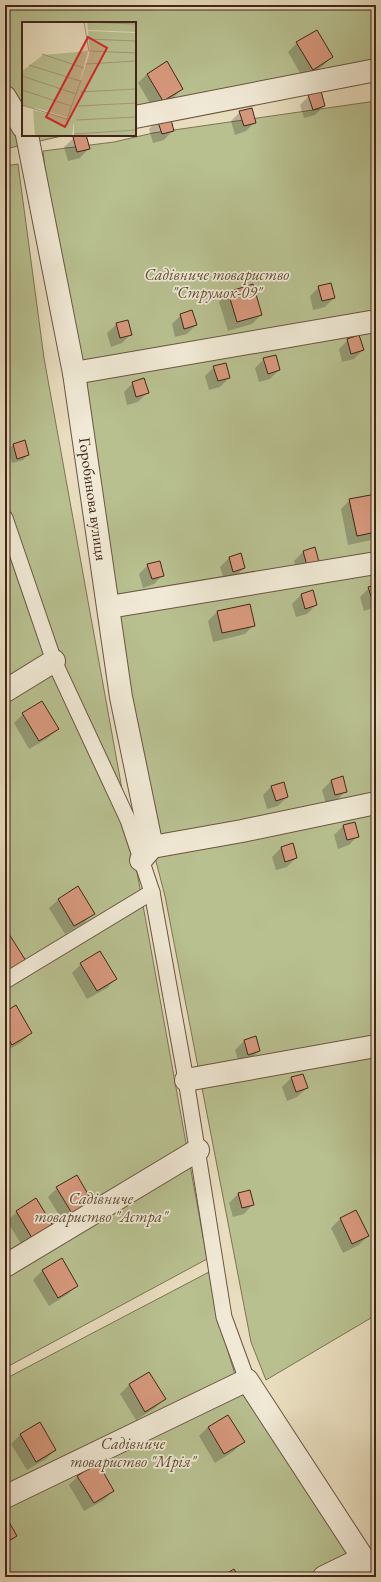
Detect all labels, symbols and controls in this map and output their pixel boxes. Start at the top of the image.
inset map [22,22,136,136]
park label: Садівниче товариство "Струмок-09" [145,264,289,303]
street label: Горобинова вулиця [74,436,112,562]
park label: Садівниче товариство "Астра" [34,1188,169,1227]
park label: Садівниче товариство "Мрія" [70,1433,198,1472]

